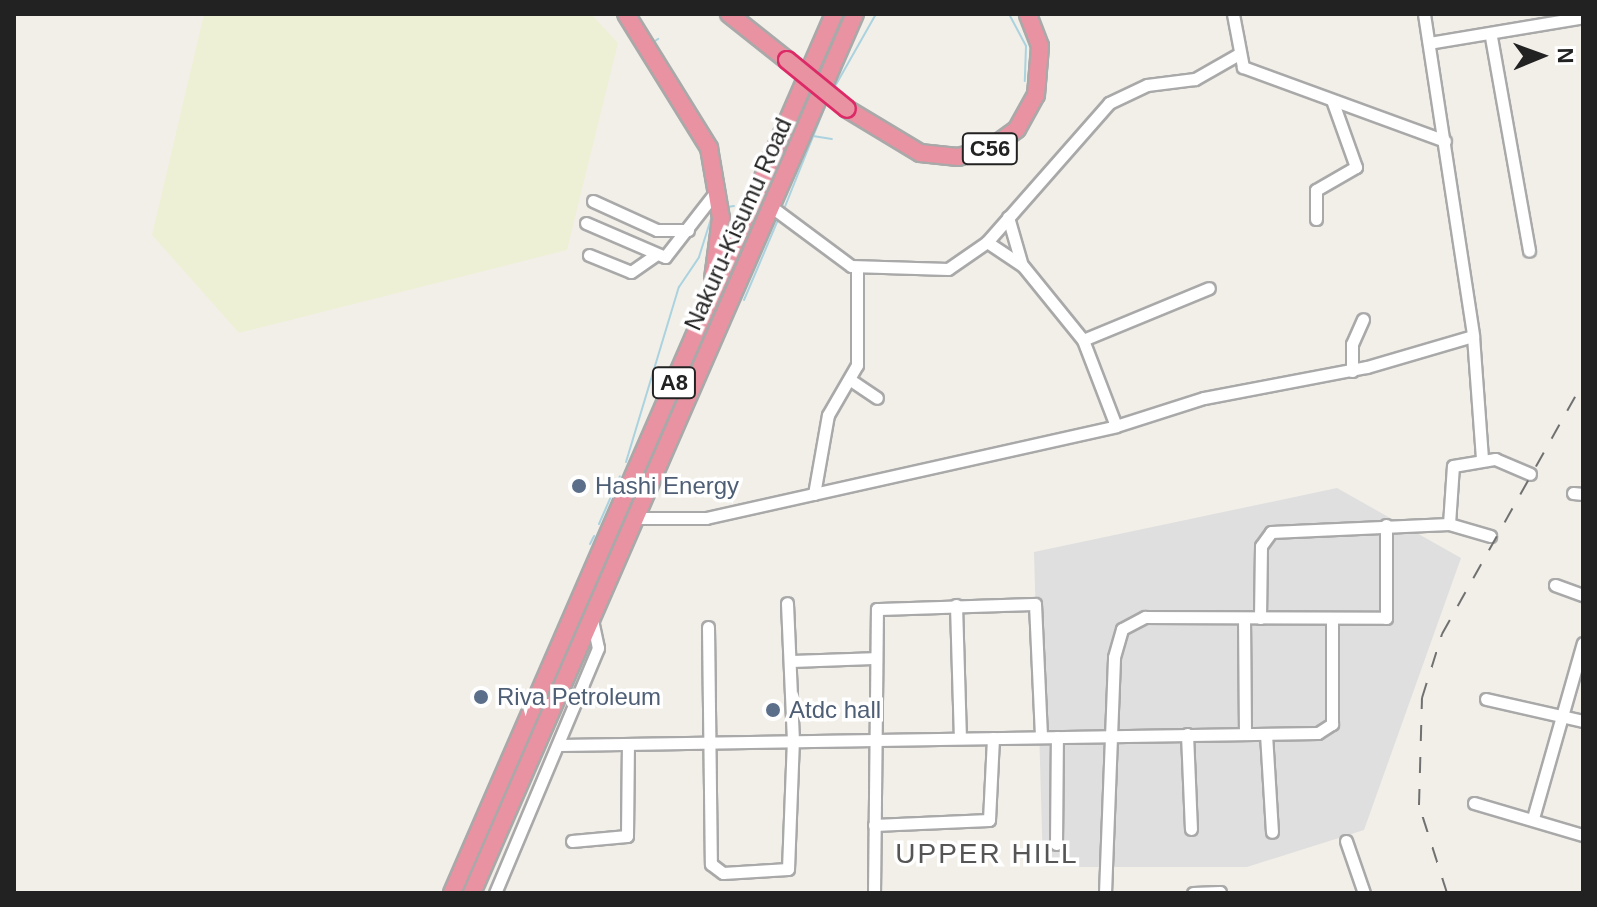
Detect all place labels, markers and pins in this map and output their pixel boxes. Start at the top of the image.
place label: Hashi Energy [595,472,739,500]
marker: Hashi Energy [570,477,588,495]
place label: Riva Petroleum [497,683,661,711]
marker: Riva Petroleum [472,688,490,706]
place label: Atdc hall [789,696,881,724]
marker: Atdc hall [764,701,782,719]

